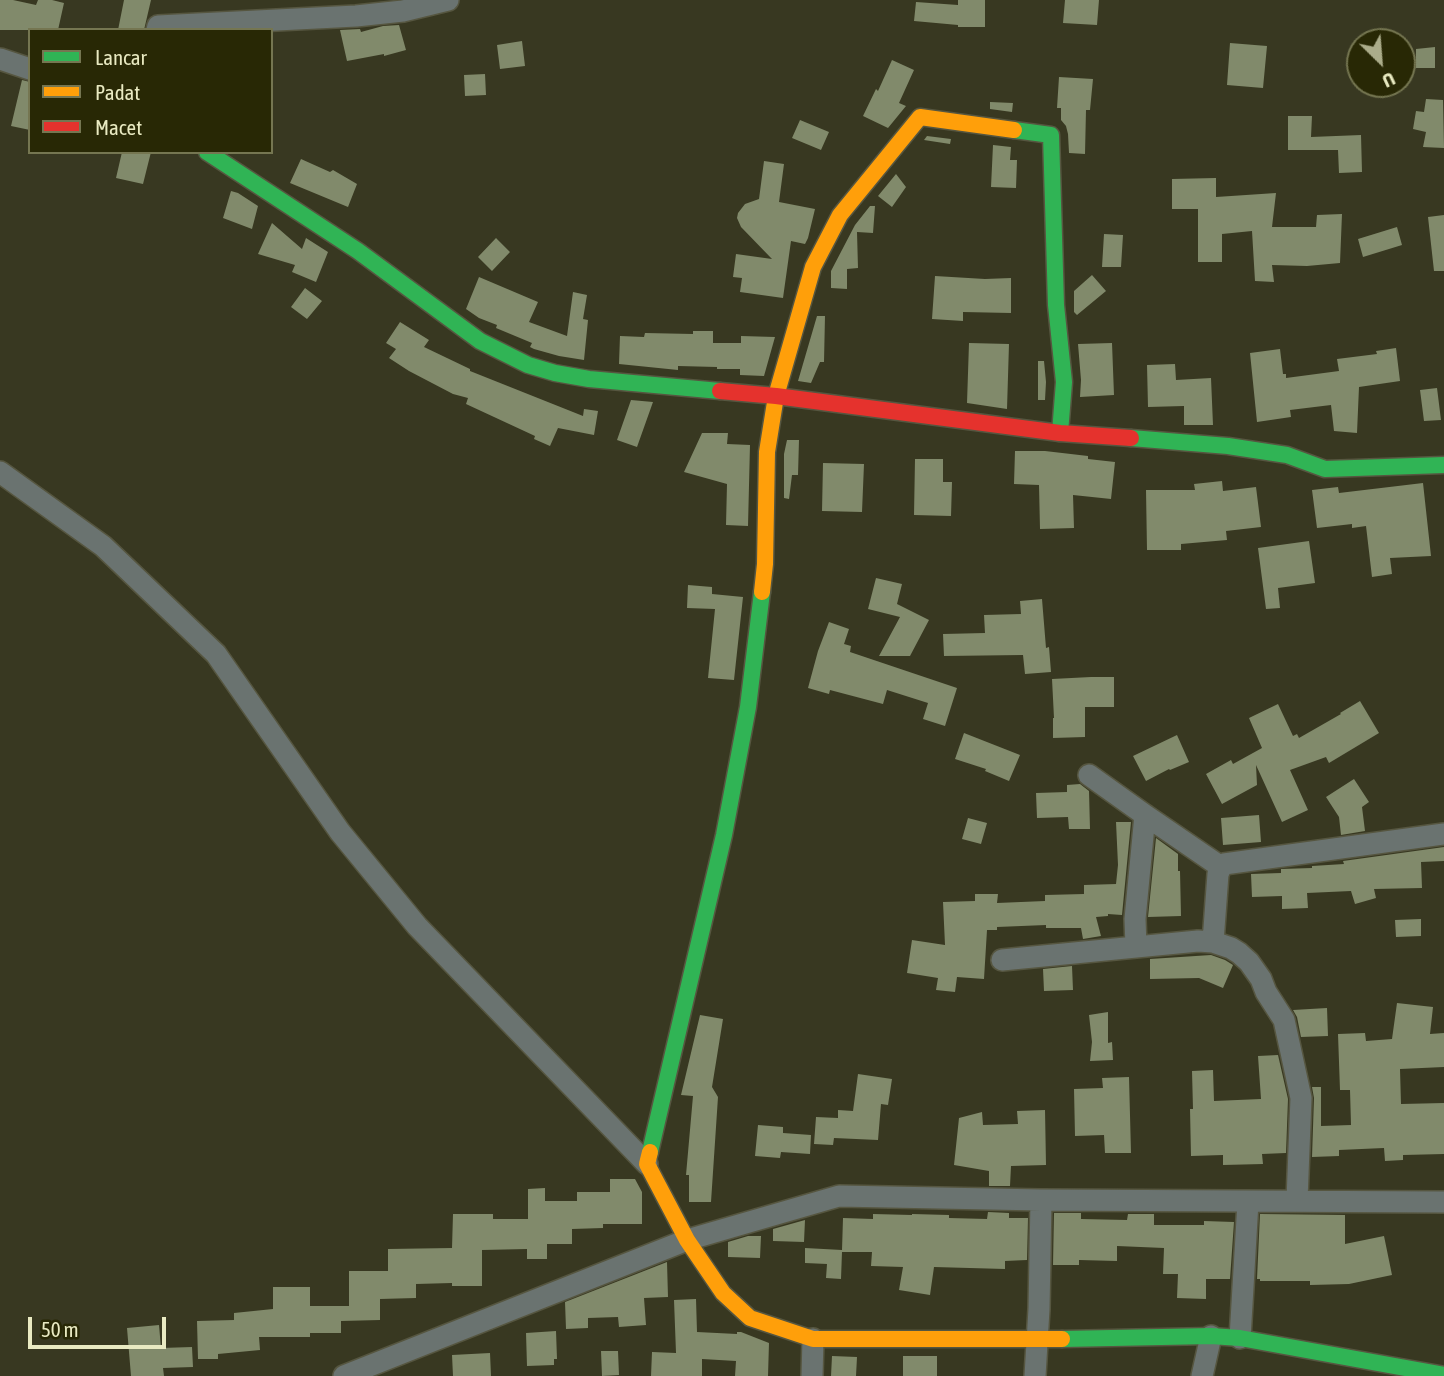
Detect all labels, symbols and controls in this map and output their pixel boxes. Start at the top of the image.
legend [28,28,273,154]
north arrow [1346,28,1416,98]
text: Lancar [95,45,147,69]
text: U [1379,68,1399,93]
text: Padat [95,80,140,104]
text: Macet [95,115,142,139]
scale bar [32,1302,170,1346]
text: 50 m [41,1317,79,1341]

